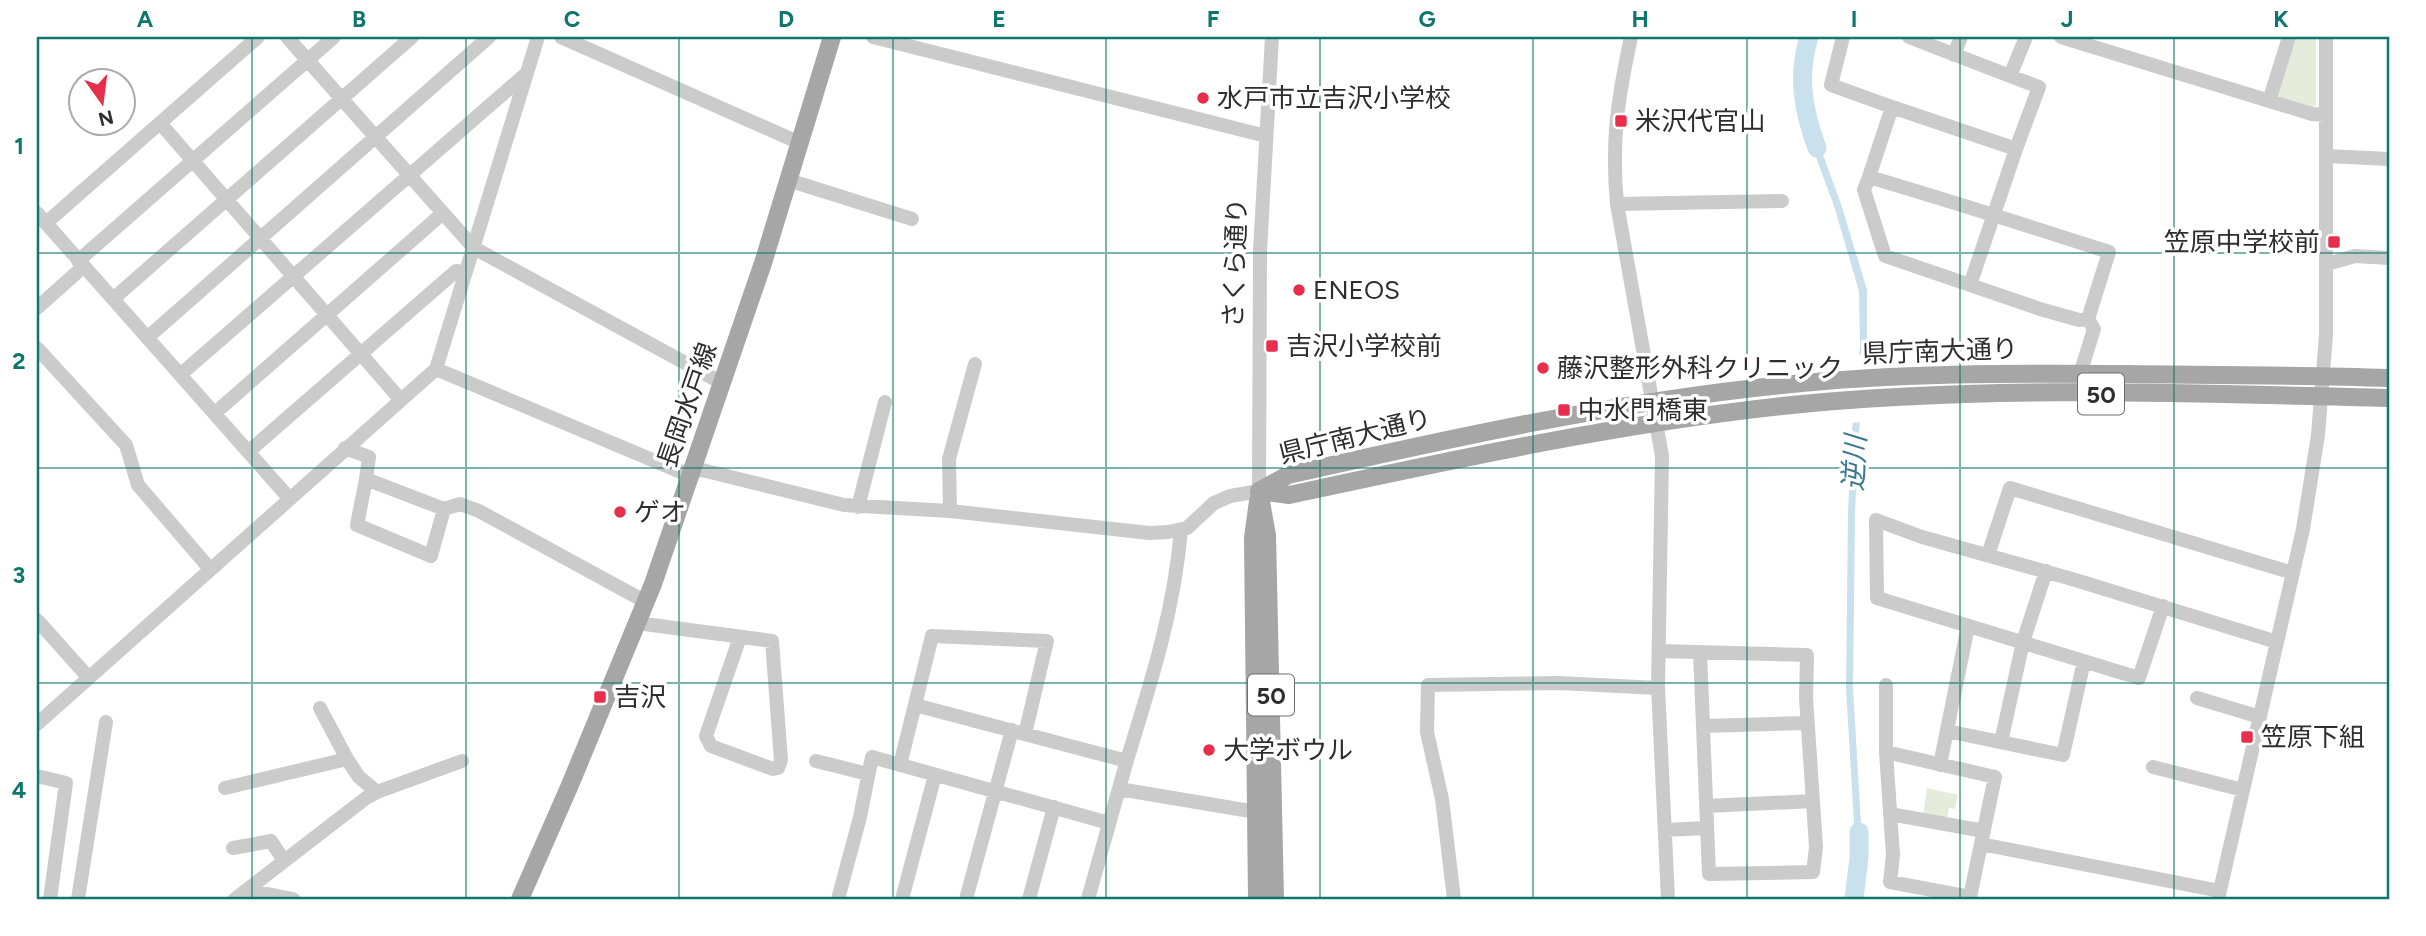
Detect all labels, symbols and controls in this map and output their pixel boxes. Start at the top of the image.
text: A [137,5,154,33]
text: B [352,5,366,33]
text: C [564,5,581,33]
text: D [778,5,794,33]
text: E [992,5,1006,33]
text: F [1207,5,1220,33]
text: G [1418,5,1436,33]
text: H [1631,5,1649,33]
text: I [1851,5,1857,33]
text: J [2061,5,2073,33]
text: K [2273,5,2289,33]
north arrow [66,66,136,136]
place label: 水戸市立吉沢小学校 [1217,82,1451,114]
marker: 水戸市立吉沢小学校 [1195,90,1211,106]
text: N [96,105,116,131]
place label: 米沢代官山 [1635,105,1765,137]
marker: 米沢代官山 [1613,113,1629,129]
text: 1 [14,132,24,160]
street label: さくら通り [1217,197,1253,329]
place label: 笠原中学校前 [2164,226,2320,258]
marker: 笠原中学校前 [2326,234,2342,250]
place label: ENEOS [1313,274,1400,306]
marker: ENEOS [1291,282,1307,298]
place label: 吉沢小学校前 [1286,330,1442,362]
street label: 県庁南大通り [1861,332,2019,370]
street label: 長岡水戸線 [651,338,723,472]
marker: 吉沢小学校前 [1264,338,1280,354]
text: 2 [12,347,26,375]
place label: 藤沢整形外科クリニック [1557,352,1843,384]
marker: 藤沢整形外科クリニック [1535,360,1551,376]
road number: 50 [2078,374,2124,414]
place label: 中水門橋東 [1578,394,1708,426]
street label: 県庁南大通り [1275,402,1435,470]
marker: 中水門橋東 [1556,402,1572,418]
water label: 逆川 [1836,431,1873,492]
place label: ゲオ [634,496,686,528]
marker: ゲオ [612,504,628,520]
text: 3 [13,561,25,589]
road number: 50 [1248,674,1294,716]
place label: 吉沢 [614,681,666,713]
marker: 吉沢 [592,689,608,705]
place label: 笠原下組 [2261,721,2365,753]
marker: 笠原下組 [2239,729,2255,745]
place label: 大学ボウル [1223,734,1353,766]
marker: 大学ボウル [1201,742,1217,758]
text: 4 [12,776,26,804]

